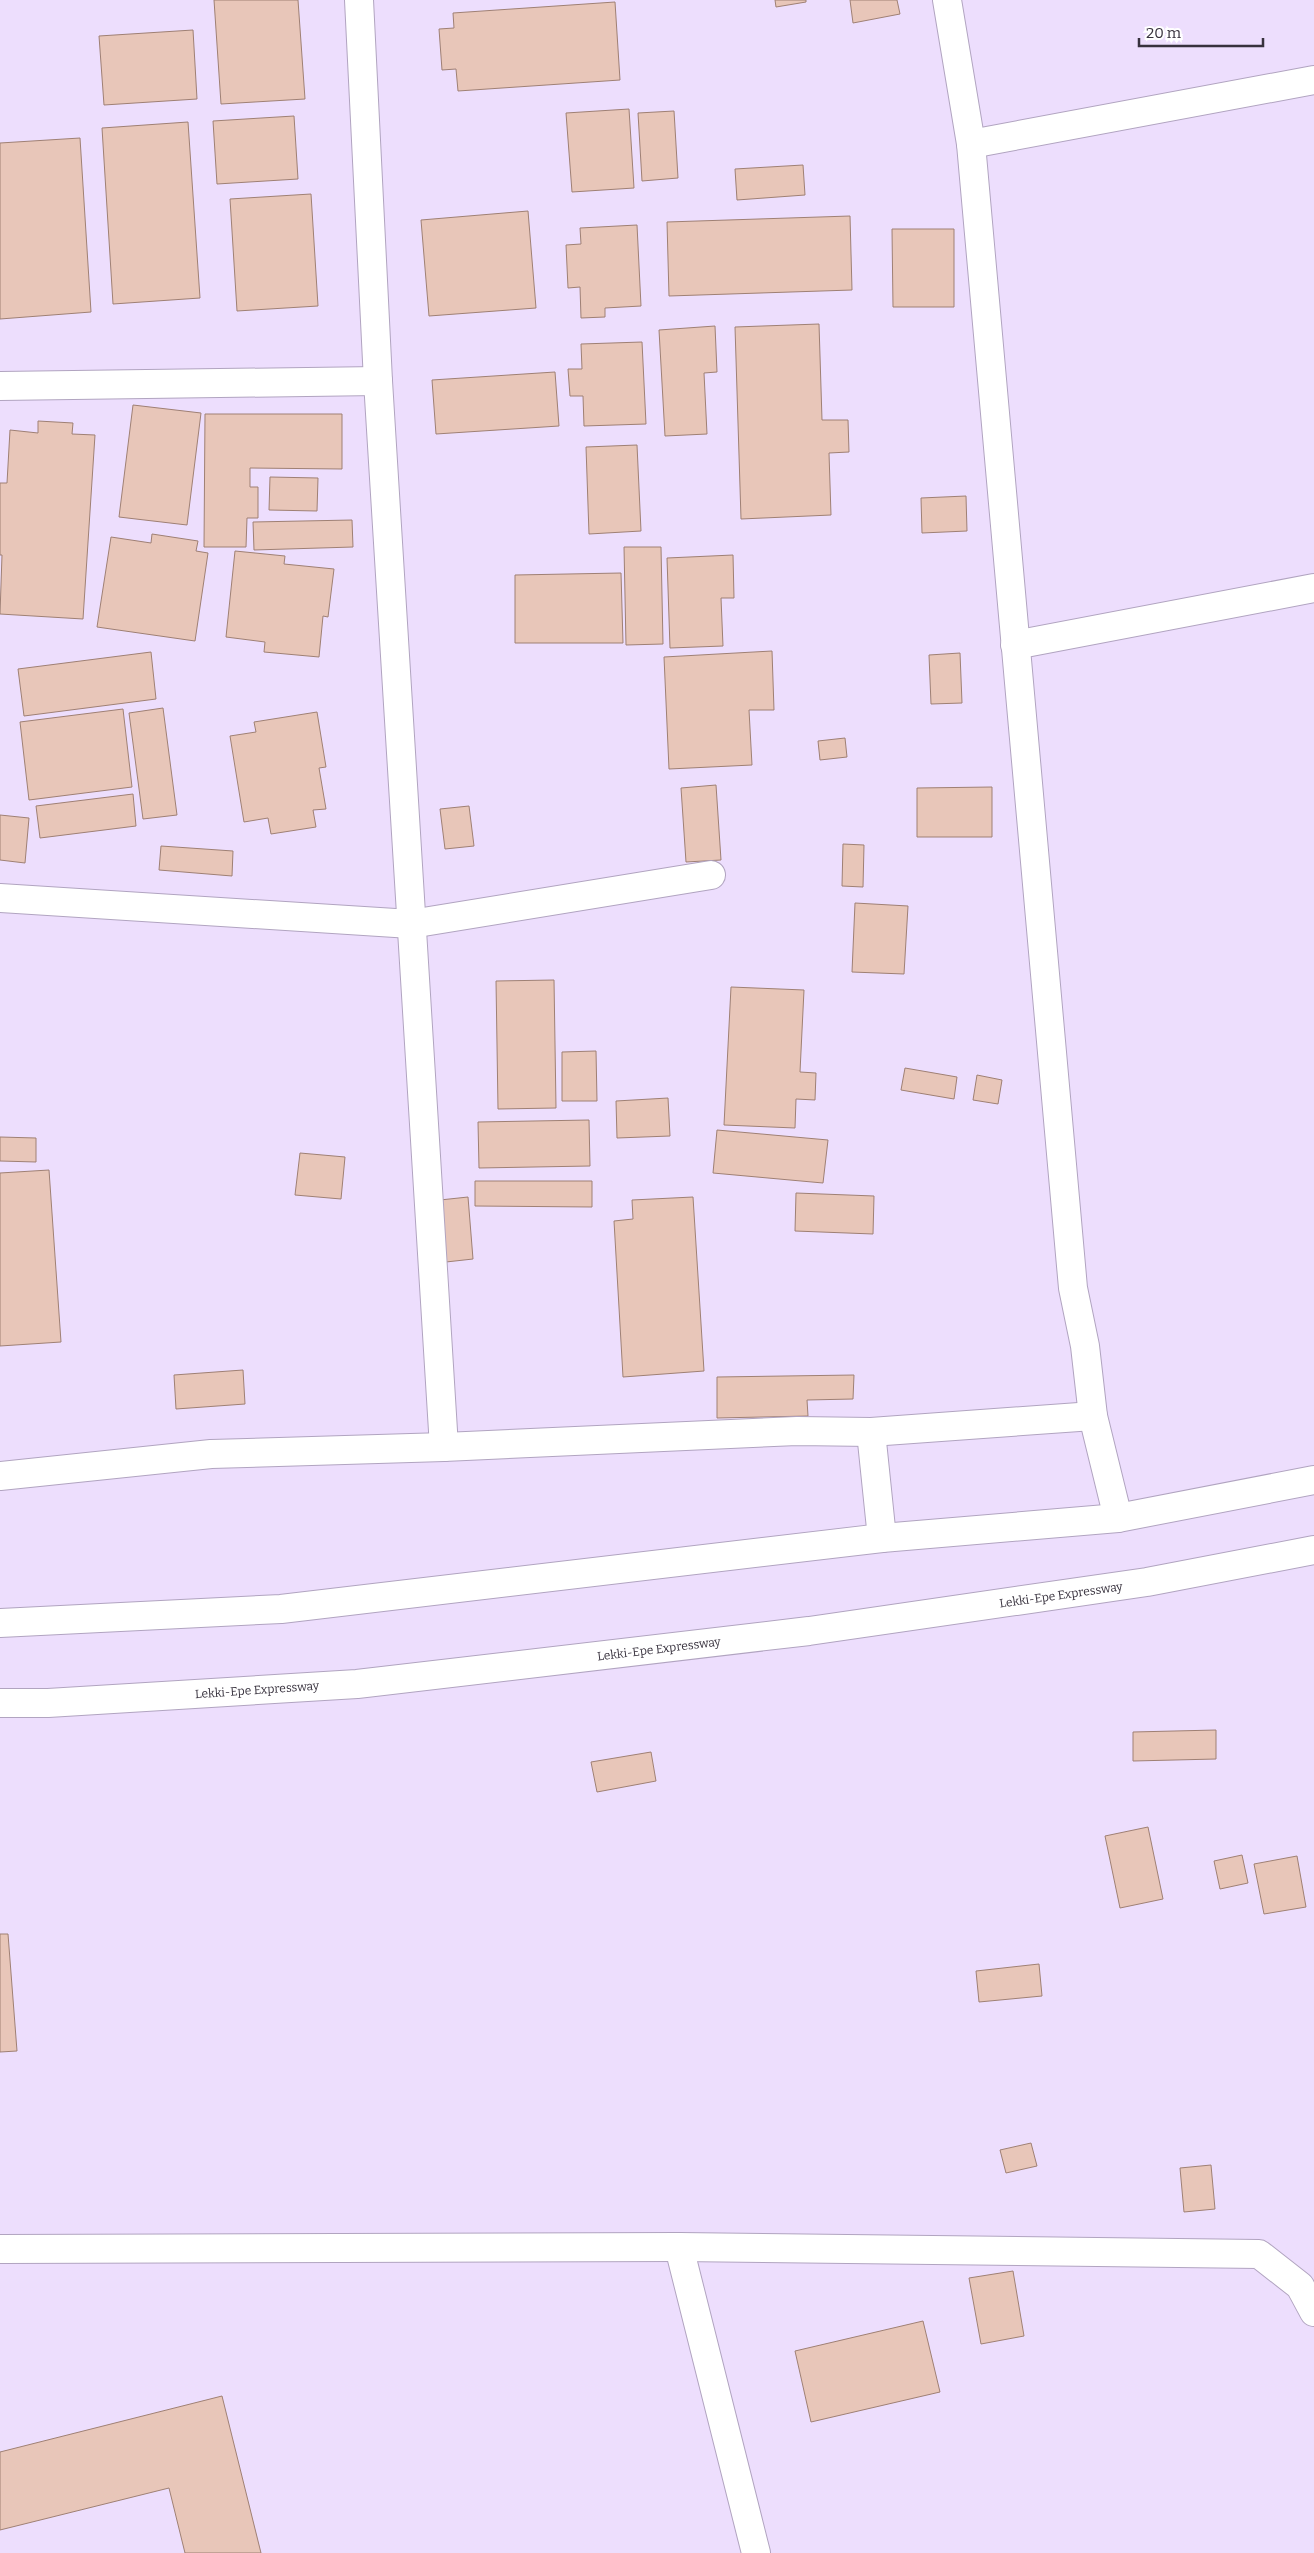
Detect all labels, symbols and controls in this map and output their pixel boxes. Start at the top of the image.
scale bar [1139,15,1263,47]
text: 20 m [1146,24,1182,42]
street label: Lekki-Epe Expressway [999,1579,1124,1611]
street label: Lekki-Epe Expressway [596,1634,722,1664]
street label: Lekki-Epe Expressway [195,1679,320,1701]

